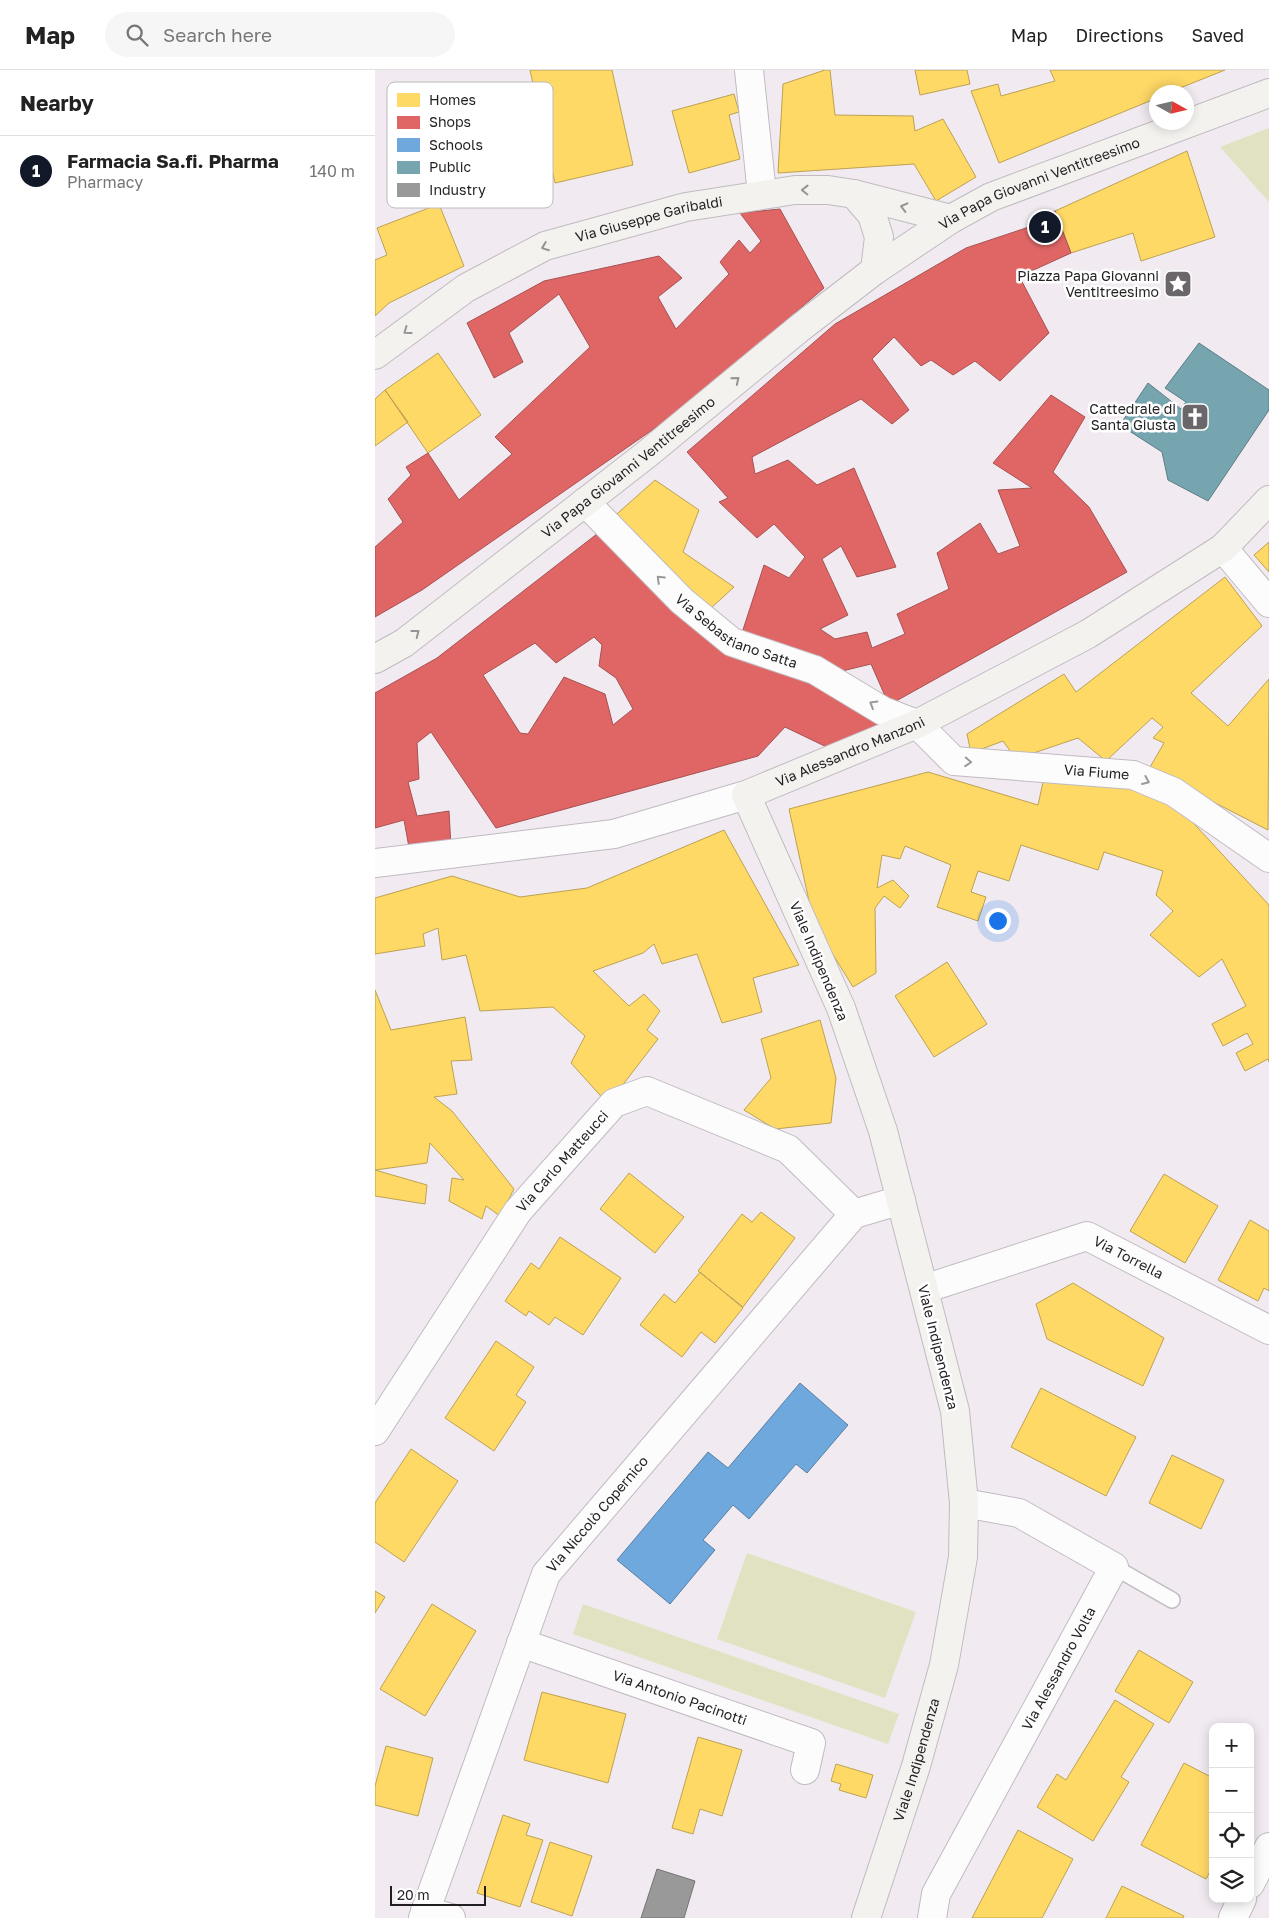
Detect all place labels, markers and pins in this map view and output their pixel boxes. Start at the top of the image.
pin: 1 [1029,208,1061,246]
place label: Piazza Papa Giovanni Ventitreesimo [1017,267,1159,300]
place icon: Piazza Papa Giovanni Ventitreesimo [1163,269,1193,299]
place label: Cattedrale di Santa Giusta [1089,400,1176,433]
church icon: Cattedrale di Santa Giusta [1180,402,1210,432]

